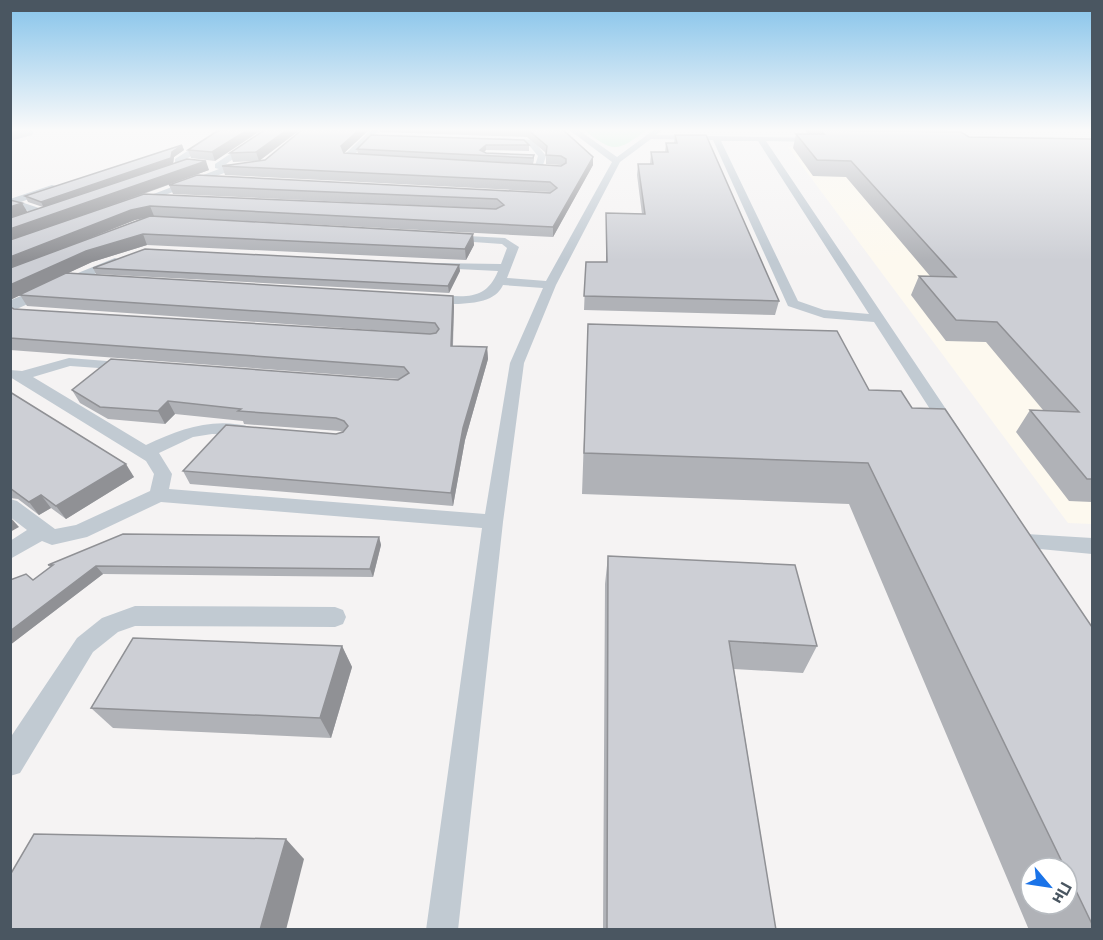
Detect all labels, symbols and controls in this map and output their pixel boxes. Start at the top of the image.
north arrow [1019,856,1079,916]
text: Пн [1048,879,1076,908]

